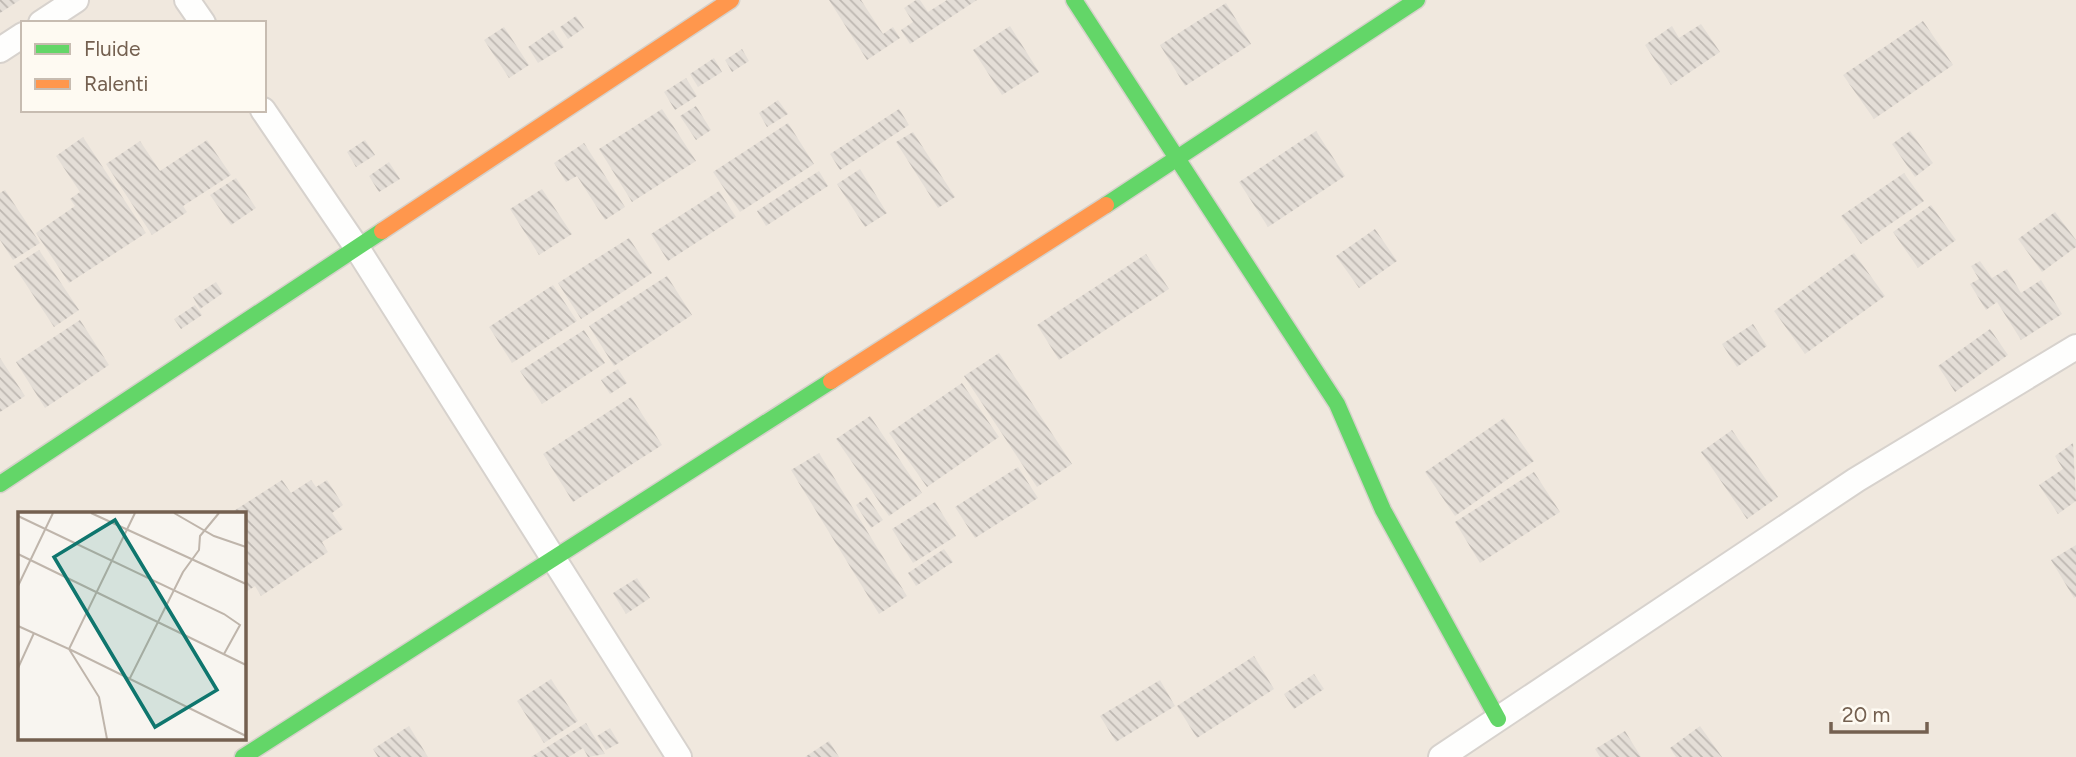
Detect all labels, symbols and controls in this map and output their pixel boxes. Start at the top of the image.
legend [21,21,266,112]
text: Fluide [84,36,140,61]
text: Ralenti [84,71,148,96]
inset map [18,512,245,740]
scale bar [1831,690,1927,734]
text: 20 m [1842,702,1890,727]

